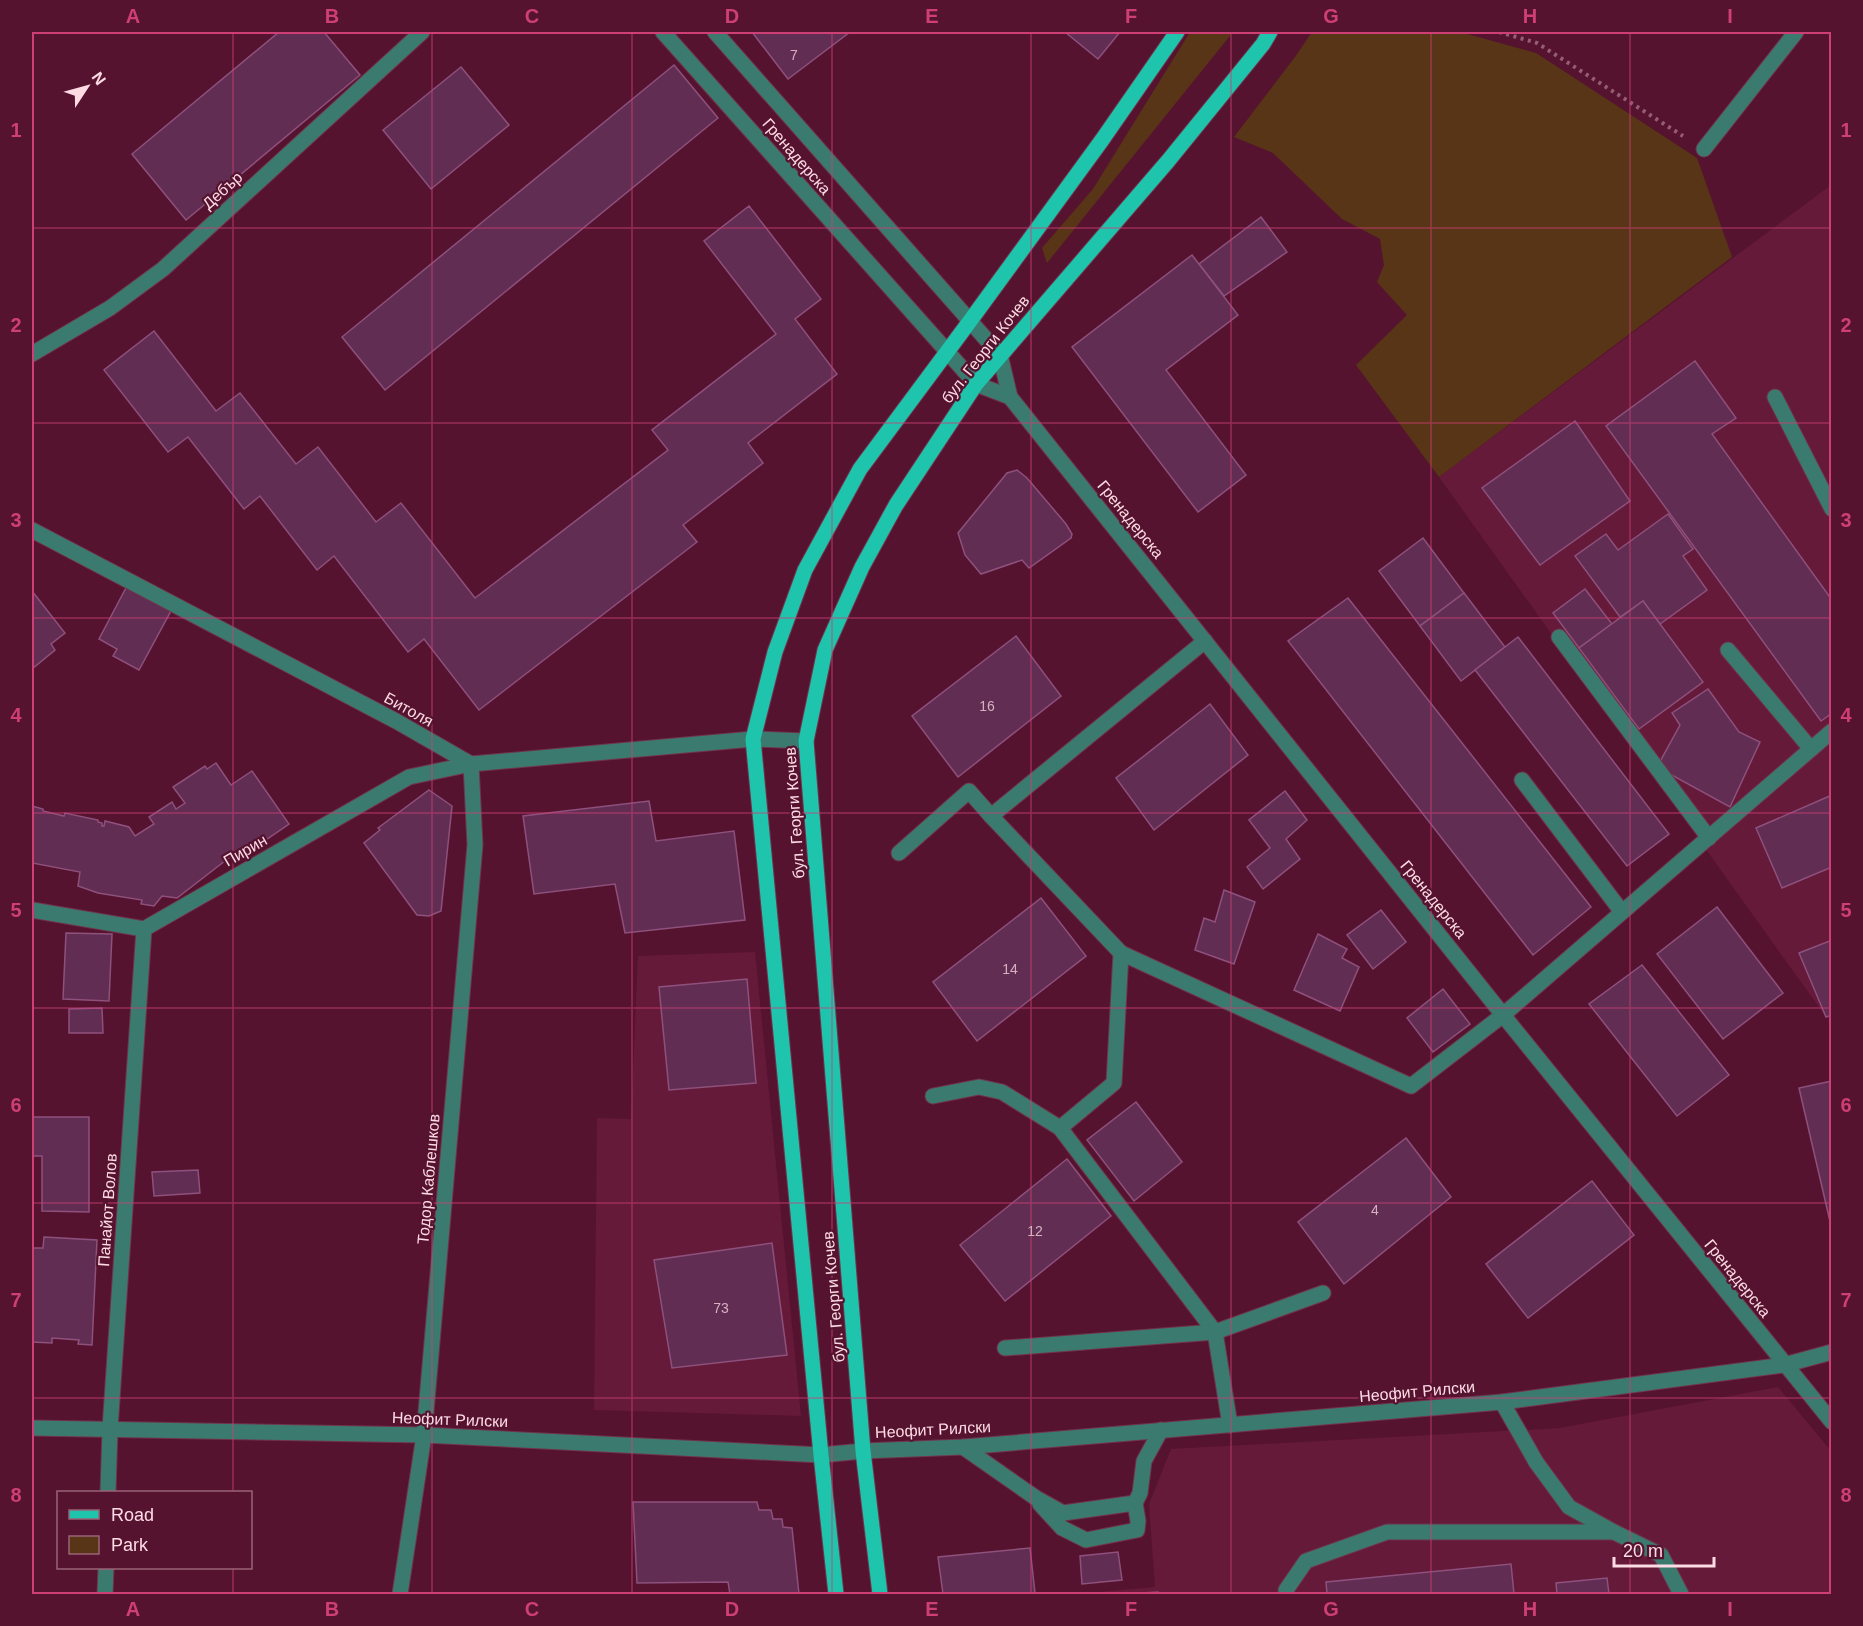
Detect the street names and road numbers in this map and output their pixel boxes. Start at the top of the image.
street label: Гренадерска [759,115,834,198]
street label: Дебър [199,168,246,212]
street label: бул. Георги Кочев [938,292,1033,406]
street label: Гренадерска [1094,477,1167,562]
street label: Битоля [381,689,436,730]
street label: бул. Георги Кочев [781,747,808,879]
street label: Пирин [221,831,270,870]
street label: Гренадерска [1397,857,1470,942]
street label: Тодор Каблешков [414,1113,443,1245]
street label: Панайот Волов [95,1153,120,1267]
street label: бул. Георги Кочев [819,1231,848,1363]
street label: Гренадерска [1701,1236,1774,1321]
street label: Неофит Рилски [1358,1378,1476,1405]
street label: Неофит Рилски [392,1409,508,1430]
street label: Неофит Рилски [875,1418,991,1441]

